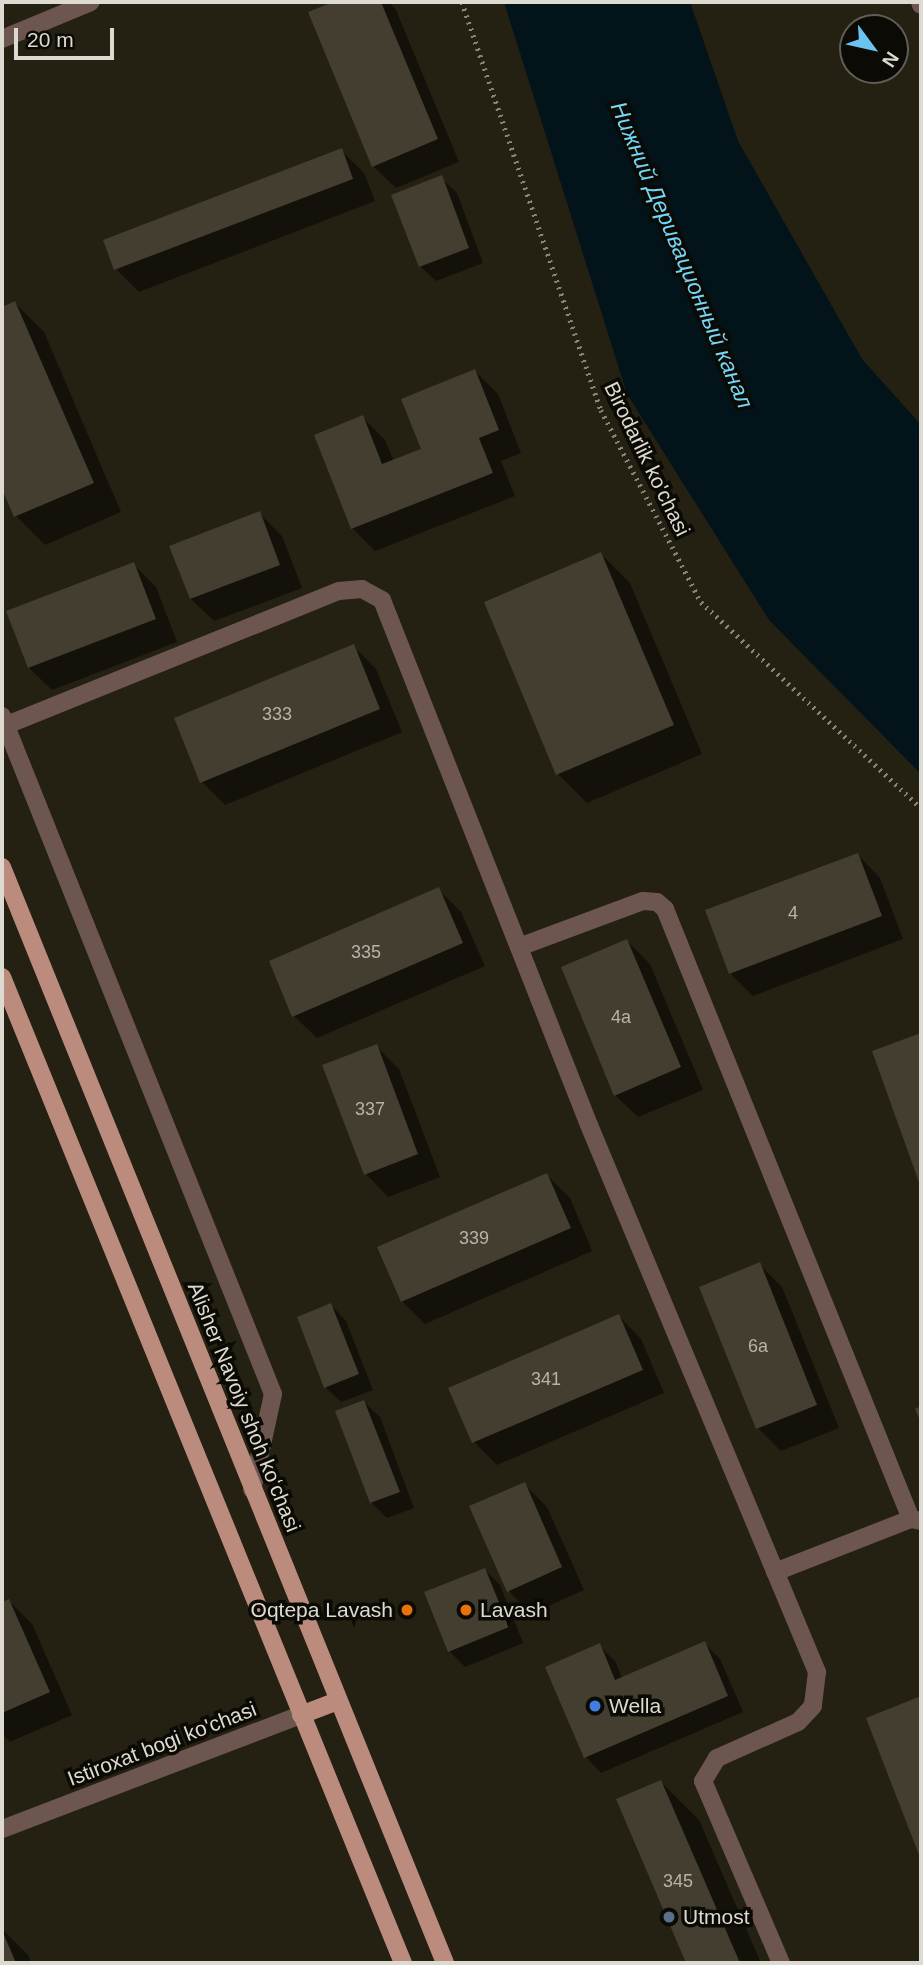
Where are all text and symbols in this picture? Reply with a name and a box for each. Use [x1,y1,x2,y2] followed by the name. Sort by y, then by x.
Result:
[18,14,117,58] scale bar
[839,14,909,84] north arrow
[27,28,74,51] text: 20 m
[878,48,903,71] text: N
[605,97,759,413] water label: Нижний Деривационный канал
[599,378,695,540] street label: Birodarlik ko'chasi
[262,703,292,725] house number: 333
[788,902,798,924] house number: 4
[351,941,381,963] house number: 335
[611,1006,631,1028] house number: 4a
[355,1098,385,1120] house number: 337
[459,1227,489,1249] house number: 339
[182,1278,306,1536] street label: Alisher Navoiy shoh koʻchasi
[748,1335,768,1357] house number: 6a
[531,1368,561,1390] house number: 341
[251,1597,393,1623] place label: Oqtepa Lavash
[480,1597,548,1623] place label: Lavash
[399,1602,415,1618] marker: Oqtepa Lavash
[458,1602,474,1618] marker: Lavash
[609,1693,661,1719] place label: Wella
[64,1696,260,1792] street label: Istiroxat bogi ko'chasi
[587,1698,603,1714] marker: Wella
[663,1870,693,1892] house number: 345
[683,1904,750,1930] place label: Utmost
[661,1909,677,1925] marker: Utmost

